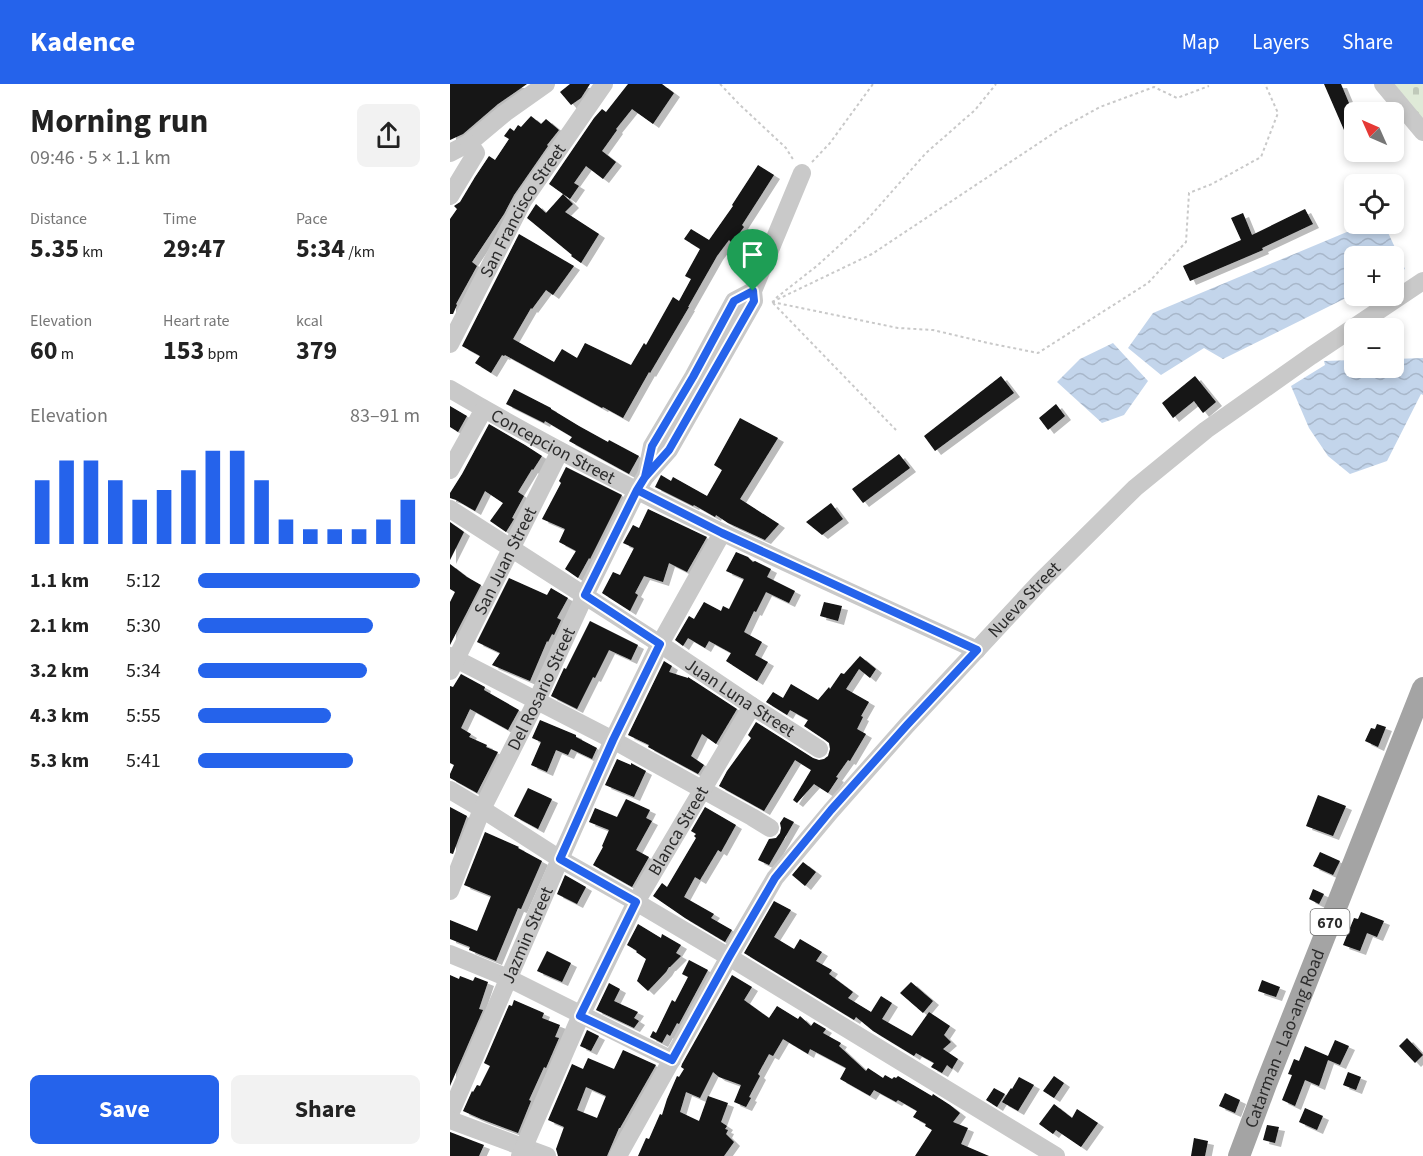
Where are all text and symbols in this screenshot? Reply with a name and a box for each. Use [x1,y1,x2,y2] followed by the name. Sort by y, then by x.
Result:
[30,22,135,62] text: Kadence
[1182,27,1219,57] text: Map
[1252,27,1309,57] text: Layers
[1342,27,1393,57] text: Share
[30,98,208,145] text: Morning run
[1344,102,1404,162] north arrow
[1344,102,1404,378] map controls
[357,104,420,167] button: share
[474,139,572,282] street label: San Francisco Street
[30,144,171,172] text: 09:46 · 5 × 1.1 km
[1344,174,1404,234] button: locate
[30,208,87,230] text: Distance
[163,208,197,230] text: Time
[296,208,327,230] text: Pace
[727,229,778,291] pin
[30,230,79,267] text: 5.35
[163,230,226,267] text: 29:47
[296,230,345,267] text: 5:34
[736,238,769,271] icon: arrive
[79,241,103,263] text: km
[345,241,375,263] text: /km
[1344,246,1404,306] button: +
[30,310,92,332] text: Elevation
[163,310,230,332] text: Heart rate
[296,310,323,332] text: kcal
[1344,318,1404,378] button: −
[30,332,57,369] text: 60
[163,332,204,369] text: 153
[296,332,337,369] text: 379
[57,343,74,365] text: m
[204,343,238,365] text: bpm
[30,402,108,430] text: Elevation
[350,402,420,430] text: 83–91 m
[486,403,619,490] street label: Concepcion Street
[468,503,543,620] street label: San Juan Street
[982,556,1067,643] street label: Nueva Street
[30,567,89,595] text: 1.1 km
[126,567,161,595] text: 5:12
[30,612,89,640] text: 2.1 km
[126,612,161,640] text: 5:30
[501,623,582,755] street label: Del Rosario Street
[680,652,800,743] street label: Juan Luna Street
[30,657,89,685] text: 3.2 km
[126,657,161,685] text: 5:34
[30,702,89,730] text: 4.3 km
[126,702,161,730] text: 5:55
[30,747,89,775] text: 5.3 km
[126,747,161,775] text: 5:41
[642,782,715,880] street label: Blanca Street
[496,883,560,988] street label: Jazmin Street
[1310,909,1350,935] road number: 670
[1239,945,1331,1132] street label: Catarman - Lao-ang Road
[30,1075,219,1144] button: Save
[231,1075,420,1144] button: Share

